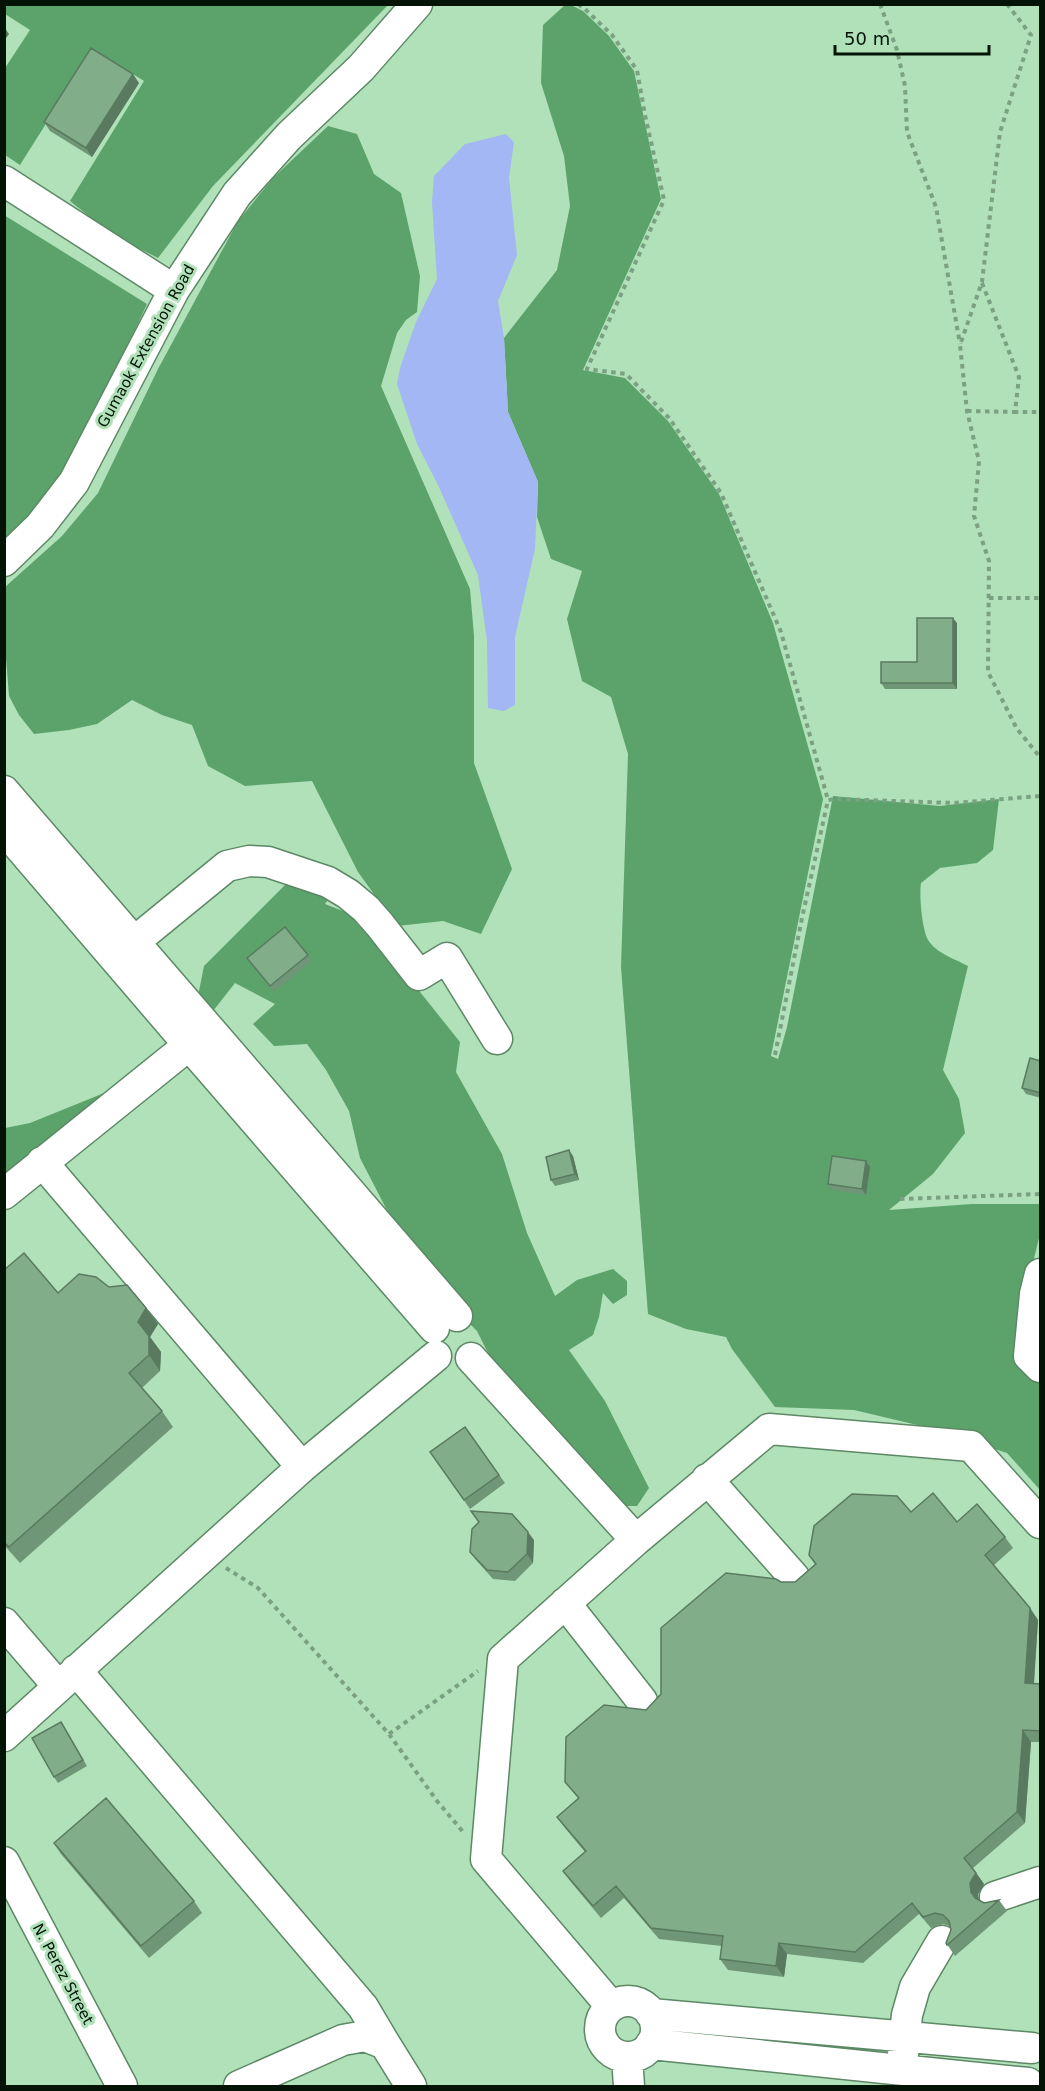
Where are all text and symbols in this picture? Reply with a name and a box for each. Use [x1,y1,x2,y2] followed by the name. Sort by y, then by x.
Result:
[835,18,990,56] scale bar
[844,28,890,49] text: 50 m
[94,261,198,431] street label: Gumaok Extension Road
[29,1920,97,2028] street label: N. Perez Street

